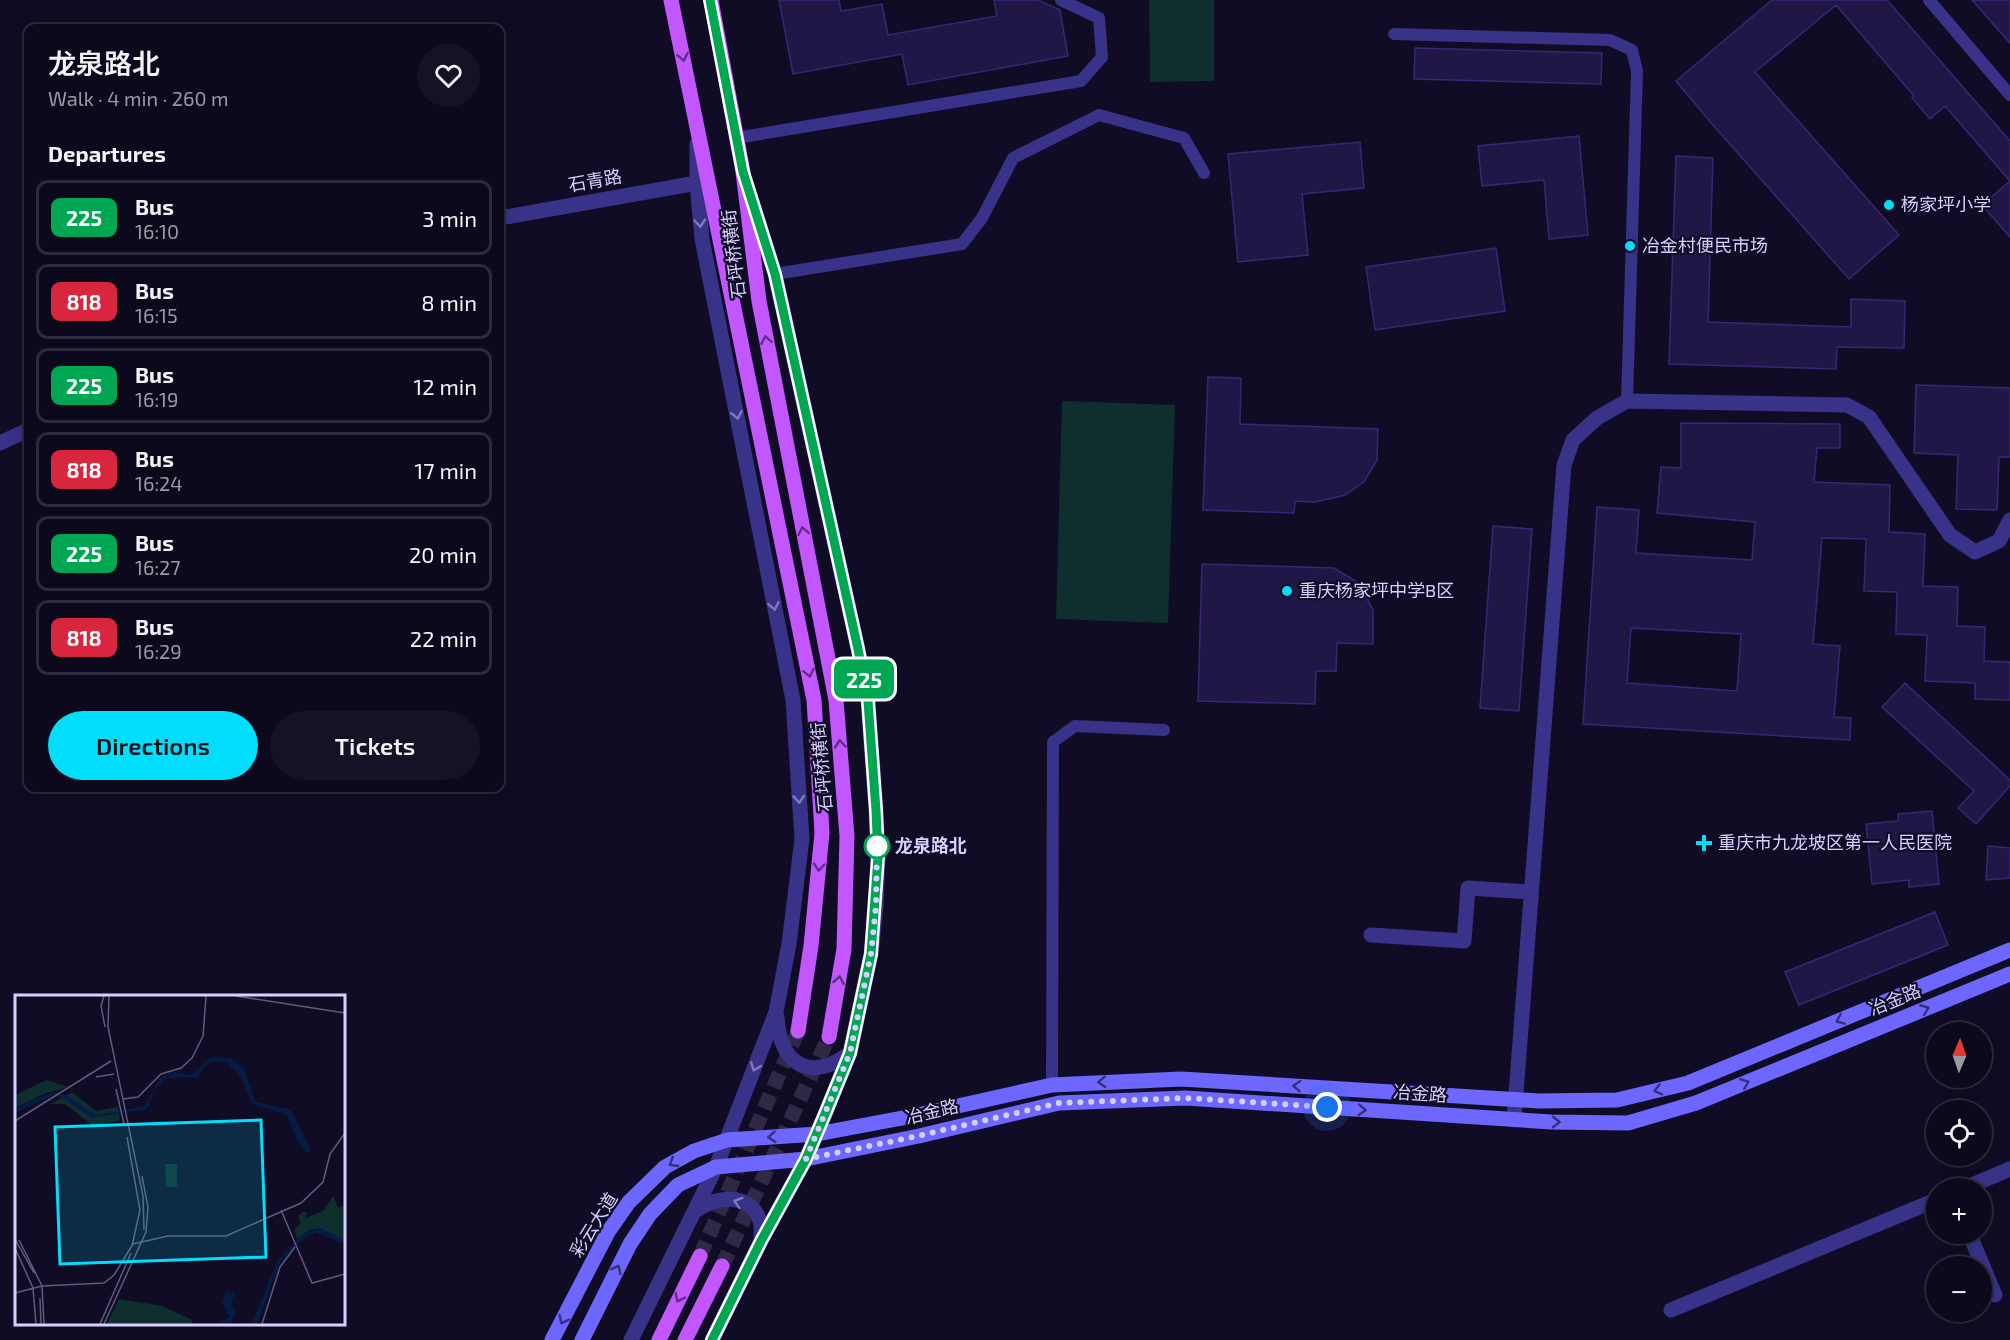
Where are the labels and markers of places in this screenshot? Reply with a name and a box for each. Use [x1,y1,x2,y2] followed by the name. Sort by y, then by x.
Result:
[1901,193,1991,215] place label: 杨家坪小学
[1882,198,1896,212] marker: 杨家坪小学
[1642,234,1768,256] place label: 冶金村便民市场
[1623,239,1637,253] marker: 冶金村便民市场
[1299,579,1454,601] place label: 重庆杨家坪中学B区
[1280,584,1294,598] marker: 重庆杨家坪中学B区
[1718,831,1952,853] place label: 重庆市九龙坡区第一人民医院
[864,833,890,859] marker: 龙泉路北
[895,834,967,856] place label: 龙泉路北
[1695,834,1713,852] marker: 重庆市九龙坡区第一人民医院

